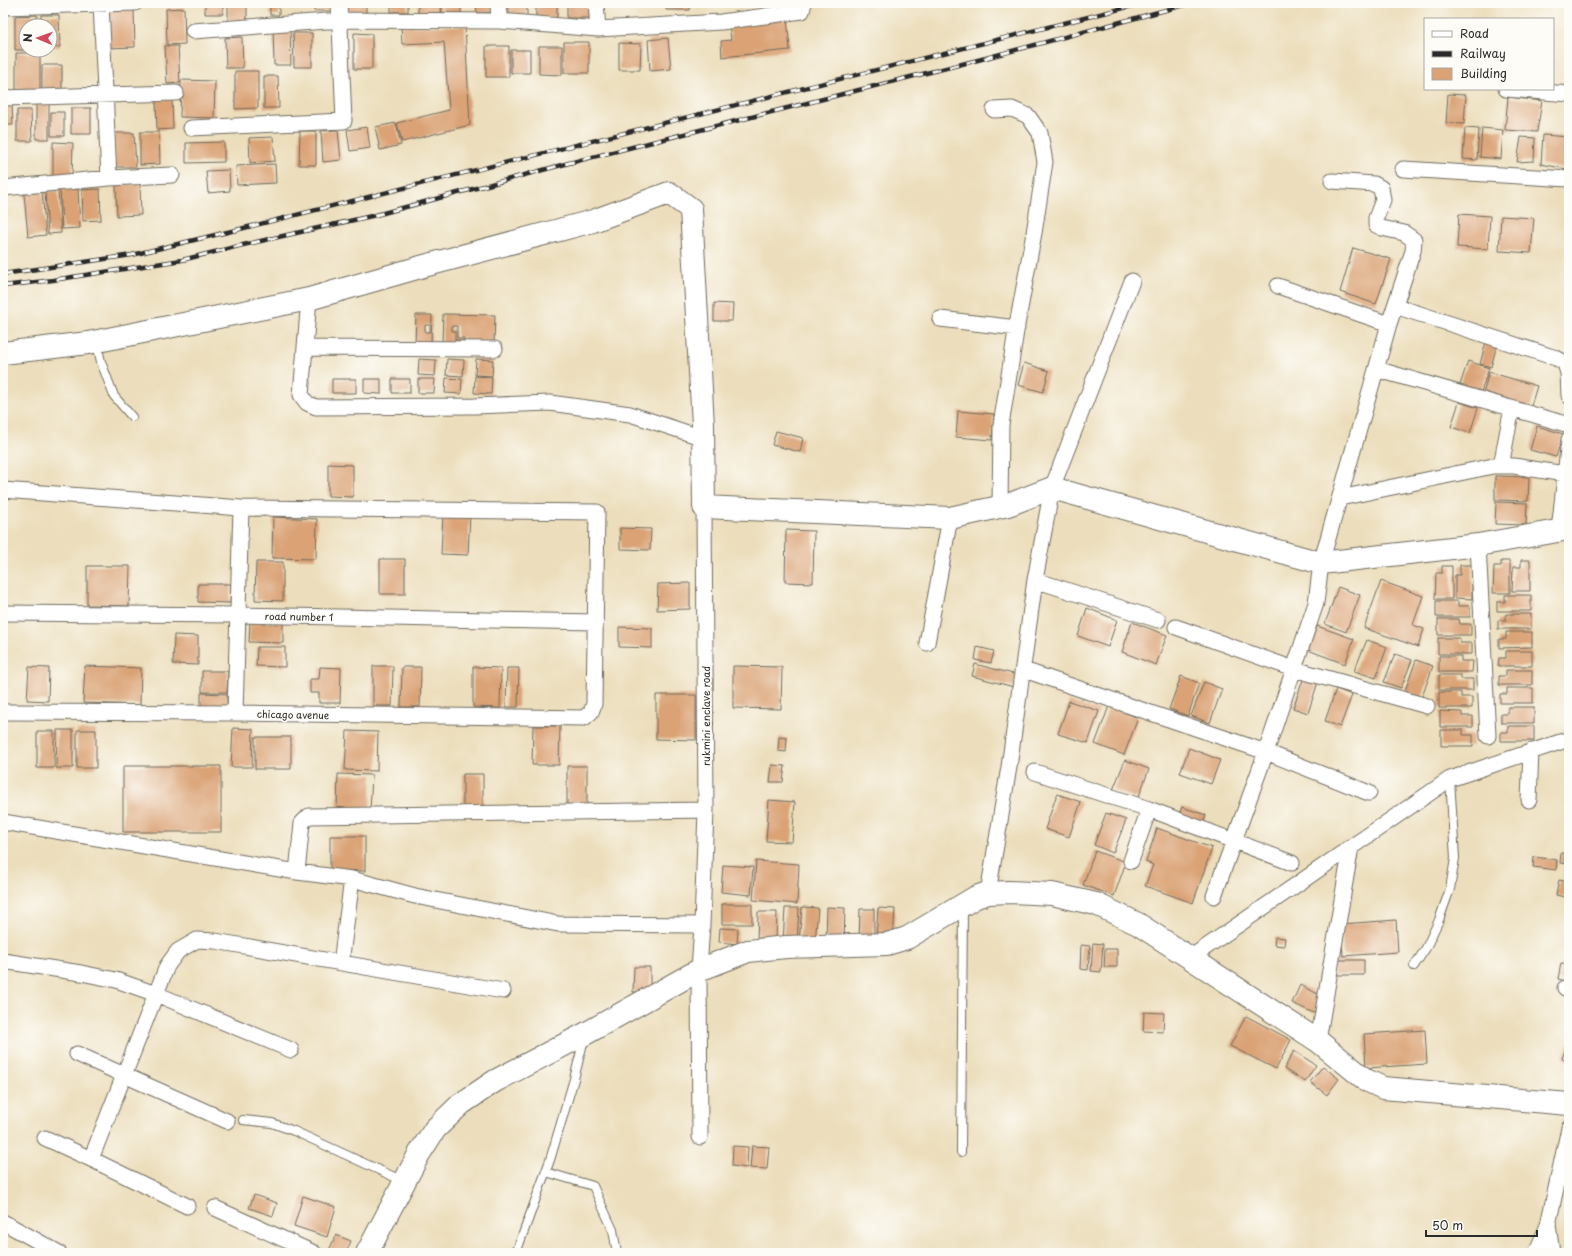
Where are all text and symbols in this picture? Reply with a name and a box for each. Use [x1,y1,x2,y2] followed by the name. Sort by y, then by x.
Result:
[18,18,58,58] north arrow
[1424,18,1554,90] legend
[1460,24,1489,42] text: Road
[19,33,36,42] text: N
[1460,44,1506,62] text: Railway
[1460,64,1507,82] text: Building
[265,608,333,624] street label: road number 1
[698,665,713,766] street label: rukmini enclave road
[257,706,330,722] street label: chicago avenue
[1426,1212,1537,1238] scale bar
[1432,1216,1463,1234] text: 50 m

